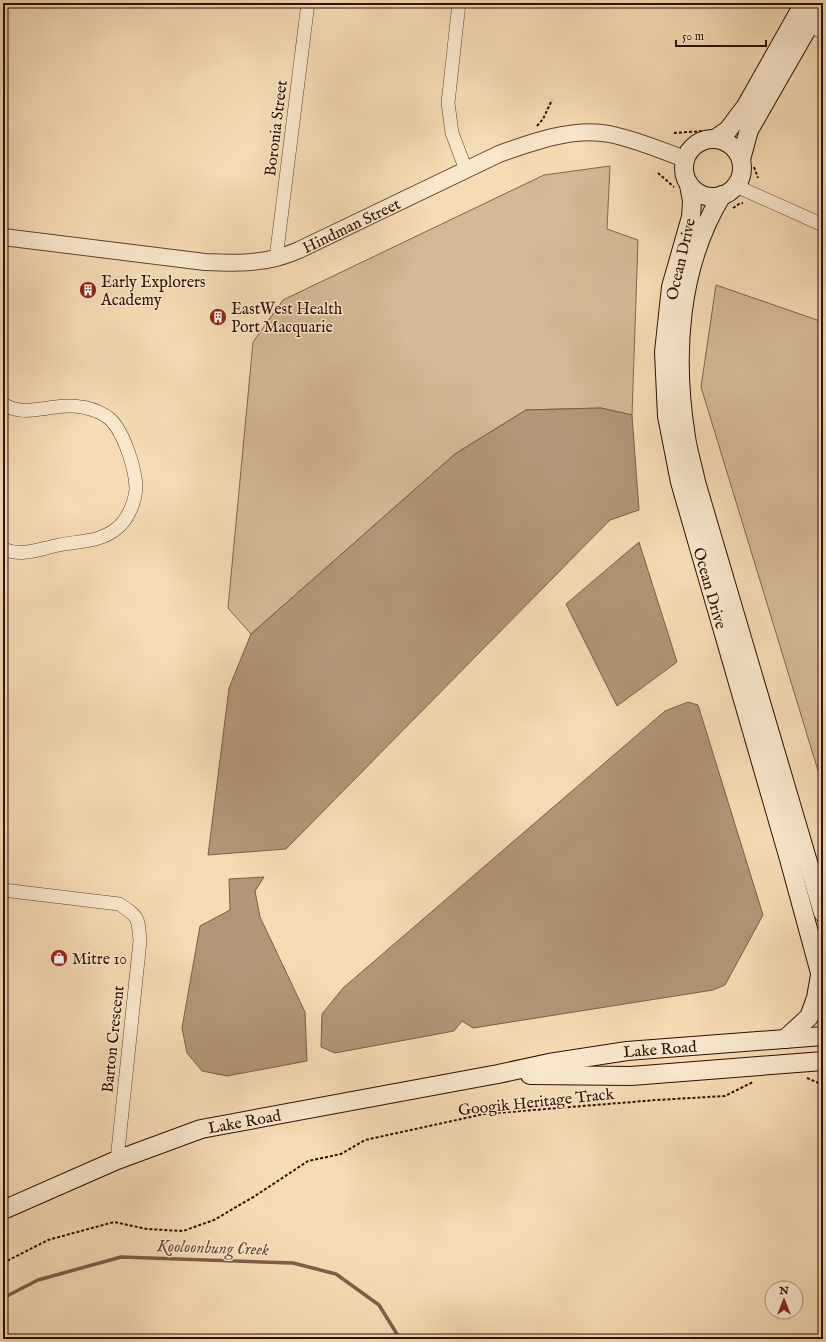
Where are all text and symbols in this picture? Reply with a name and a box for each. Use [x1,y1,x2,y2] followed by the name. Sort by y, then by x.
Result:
[676,22,766,48] scale bar
[682,29,704,44] text: 50 m
[261,79,293,177] street label: Boronia Street
[300,195,405,259] street label: Hindman Street
[663,216,701,302] street label: Ocean Drive
[100,273,206,311] place label: Early Explorers Academy
[78,280,98,300] building icon: Early Explorers Academy
[231,300,343,338] place label: EastWest Health Port Macquarie
[208,307,228,327] building icon: EastWest Health Port Macquarie
[687,545,730,631] street label: Ocean Drive
[49,948,69,968] shop icon: Mitre 10
[72,950,127,970] place label: Mitre 10
[98,984,130,1094] street label: Barton Crescent
[622,1038,698,1063] street label: Lake Road
[457,1085,616,1121] street label: Googik Heritage Track
[207,1106,283,1140] street label: Lake Road
[156,1236,269,1261] water label: Kooloonbung Creek
[764,1280,804,1320] north arrow
[778,1284,789,1298] text: N

